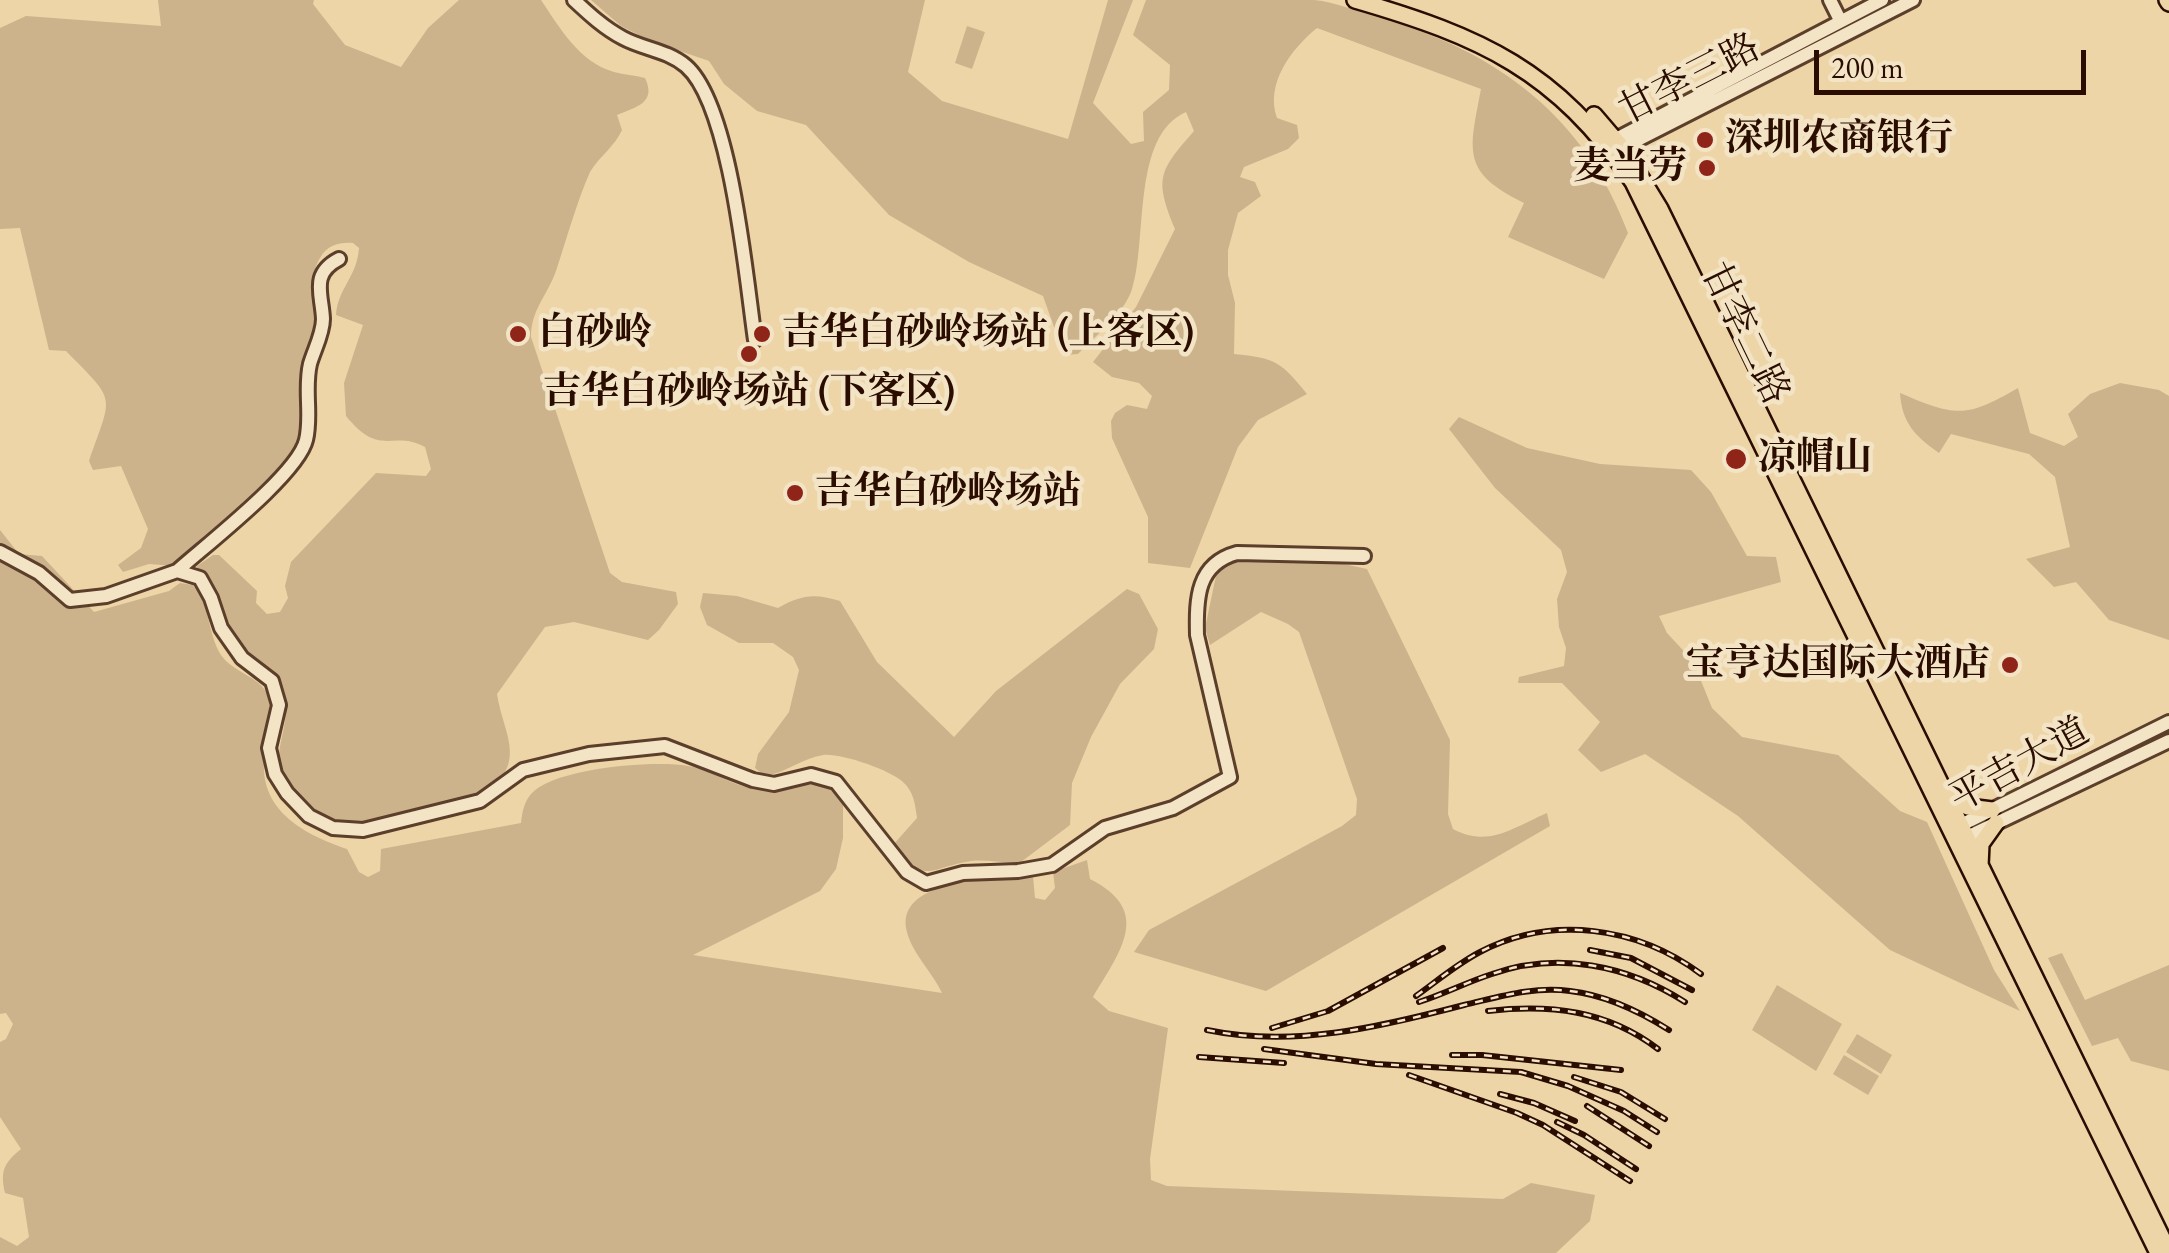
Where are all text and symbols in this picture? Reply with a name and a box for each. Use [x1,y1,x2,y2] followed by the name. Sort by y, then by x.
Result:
[1612,25,1768,135] street label: 甘李三路
[1819,30,2092,92] scale bar
[1831,48,1904,87] text: 200 m
[1725,117,1953,163] place label: 深圳农商银行
[1694,129,1716,151] marker: 深圳农商银行
[1573,145,1687,191] place label: 麦当劳
[1696,157,1718,179] marker: 麦当劳
[1690,256,1798,412] street label: 甘李二路
[538,311,652,357] place label: 白砂岭
[782,311,1194,357] place label: 吉华白砂岭场站 (上客区)
[507,323,529,345] marker: 白砂岭
[751,323,773,345] marker: 吉华白砂岭场站 (上客区)
[738,343,760,365] marker: 吉华白砂岭场站 (下客区)
[543,370,955,416] place label: 吉华白砂岭场站 (下客区)
[1758,436,1872,482] place label: 凉帽山
[1723,446,1749,472] marker: 凉帽山
[815,470,1081,516] place label: 吉华白砂岭场站
[784,482,806,504] marker: 吉华白砂岭场站
[1686,642,1990,688] place label: 宝亨达国际大酒店
[1999,654,2021,676] marker: 宝亨达国际大酒店
[1942,709,2098,823] street label: 平吉大道

